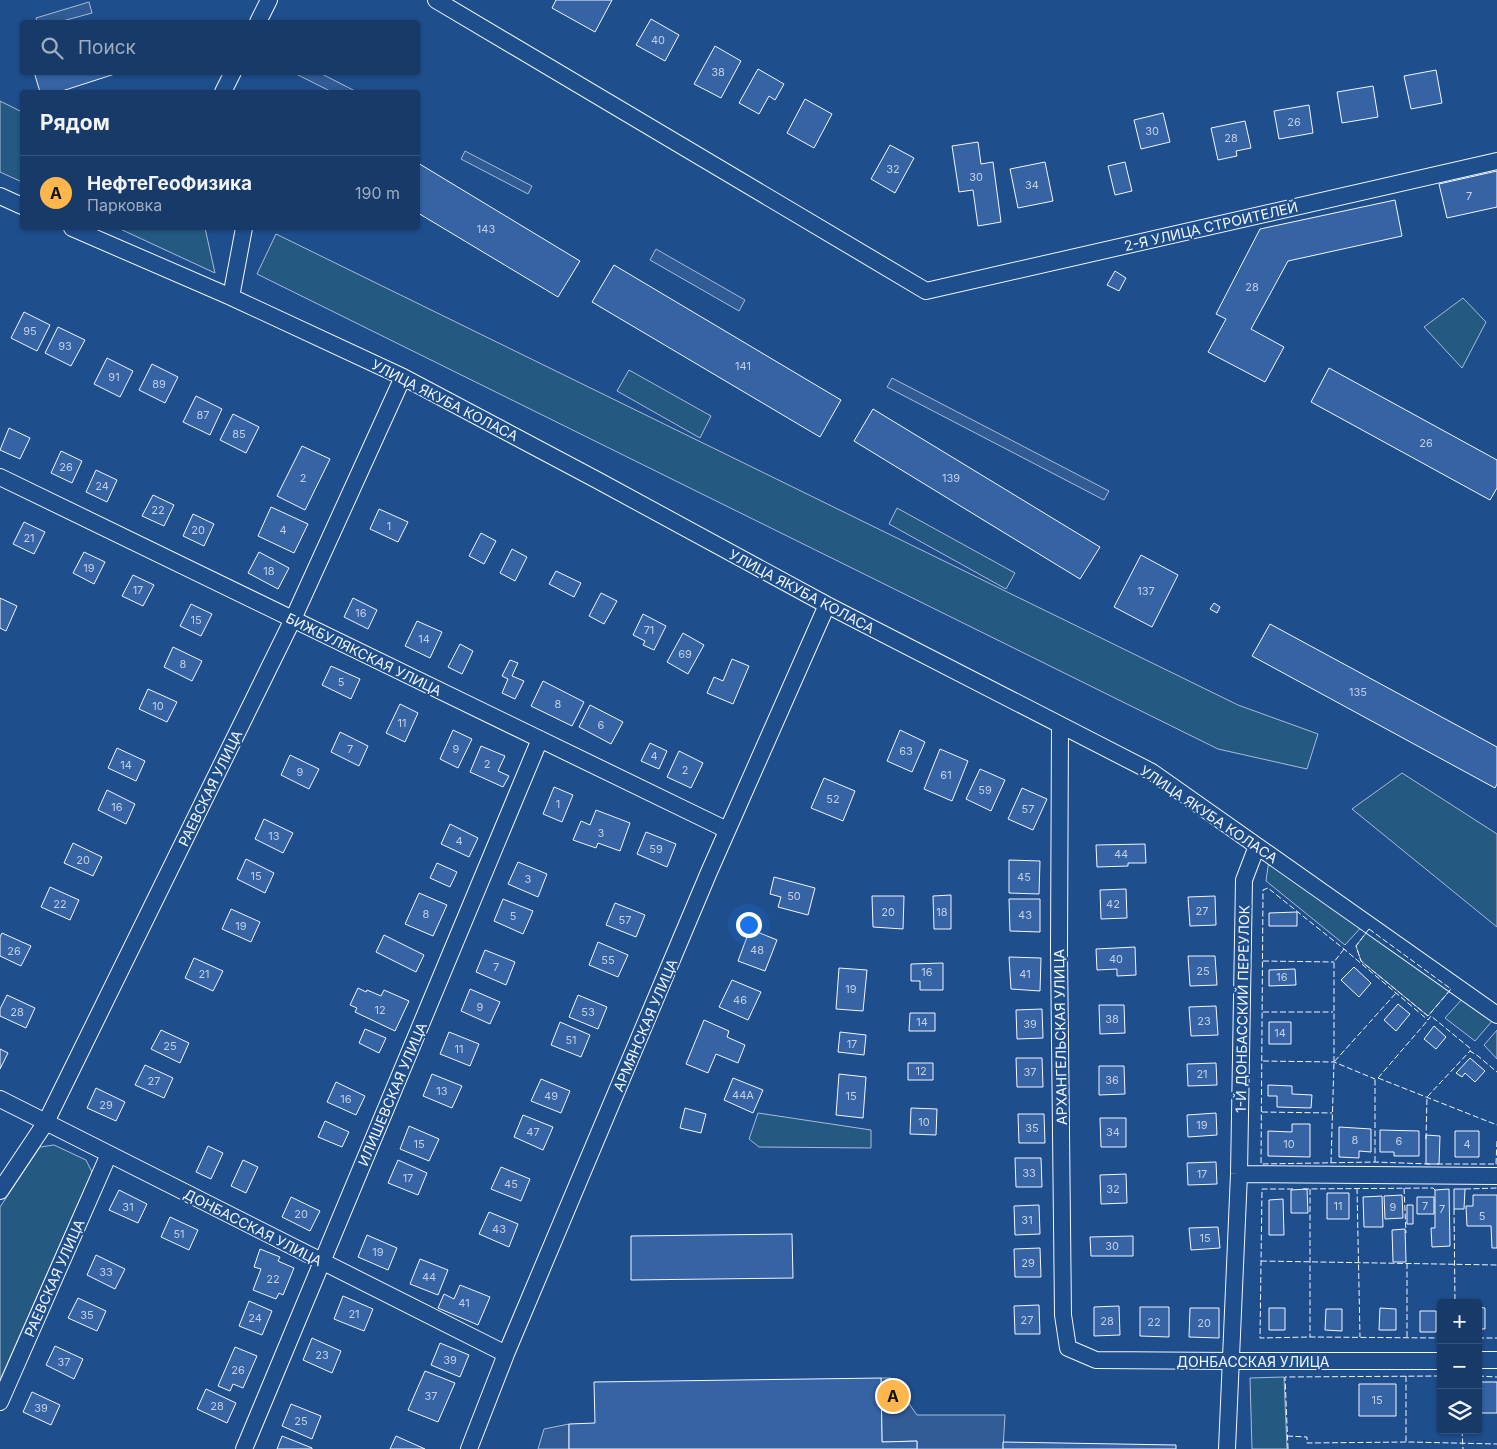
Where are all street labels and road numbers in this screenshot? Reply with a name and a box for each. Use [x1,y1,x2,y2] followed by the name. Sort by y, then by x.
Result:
[1122,197,1300,254] street label: 2-Я УЛИЦА СТРОИТЕЛЕЙ
[369,356,521,445] street label: УЛИЦА ЯКУБА КОЛАСА
[726,545,878,637] street label: УЛИЦА ЯКУБА КОЛАСА
[283,609,445,699] street label: БИЖБУЛЯКСКАЯ УЛИЦА
[175,727,246,849] street label: РАЕВСКАЯ УЛИЦА
[1137,762,1281,867] street label: УЛИЦА ЯКУБА КОЛАСА
[1231,904,1252,1113] street label: 1-Й ДОНБАССКИЙ ПЕРЕУЛОК
[1050,948,1070,1125] street label: АРХАНГЕЛЬСКАЯ УЛИЦА
[609,956,681,1094] street label: АРМЯНСКАЯ УЛИЦА
[354,1019,430,1168] street label: ИЛИШЕВСКАЯ УЛИЦА
[181,1185,325,1269] street label: ДОНБАССКАЯ УЛИЦА
[20,1216,88,1339] street label: РАЕВСКАЯ УЛИЦА
[1177,1353,1330,1370] street label: ДОНБАССКАЯ УЛИЦА

